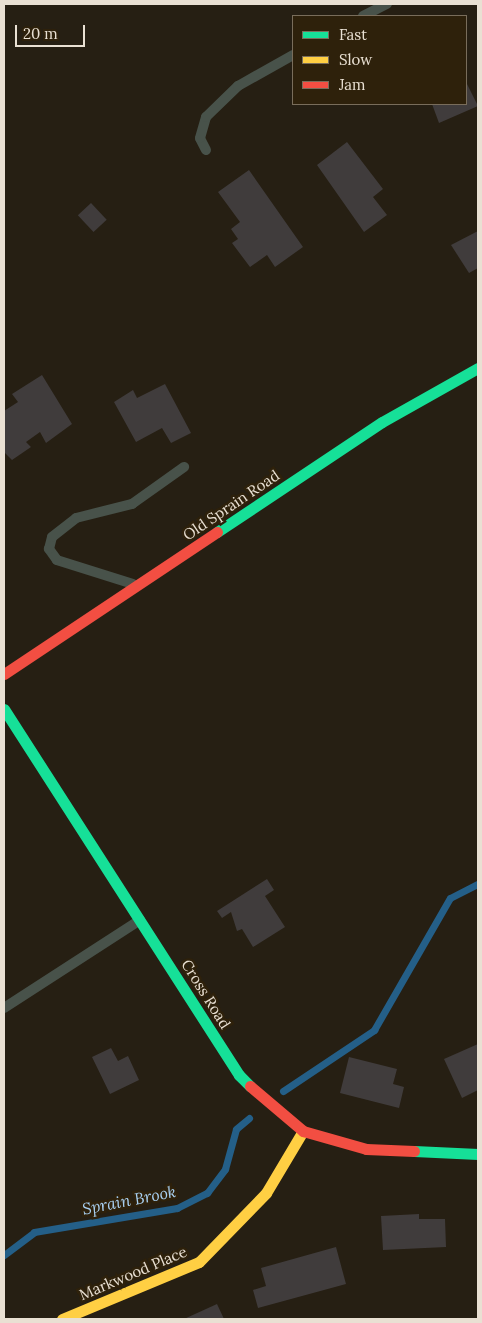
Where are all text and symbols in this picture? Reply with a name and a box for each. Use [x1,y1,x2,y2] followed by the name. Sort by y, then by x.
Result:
[18,15,88,47] scale bar
[292,15,467,105] legend
[23,24,58,43] text: 20 m
[339,25,367,44] text: Fast
[339,50,372,69] text: Slow
[339,75,366,94] text: Jam
[179,466,283,544] street label: Old Sprain Road
[178,956,234,1032] street label: Cross Road
[81,1182,177,1218] water label: Sprain Brook
[76,1242,190,1304] street label: Markwood Place

